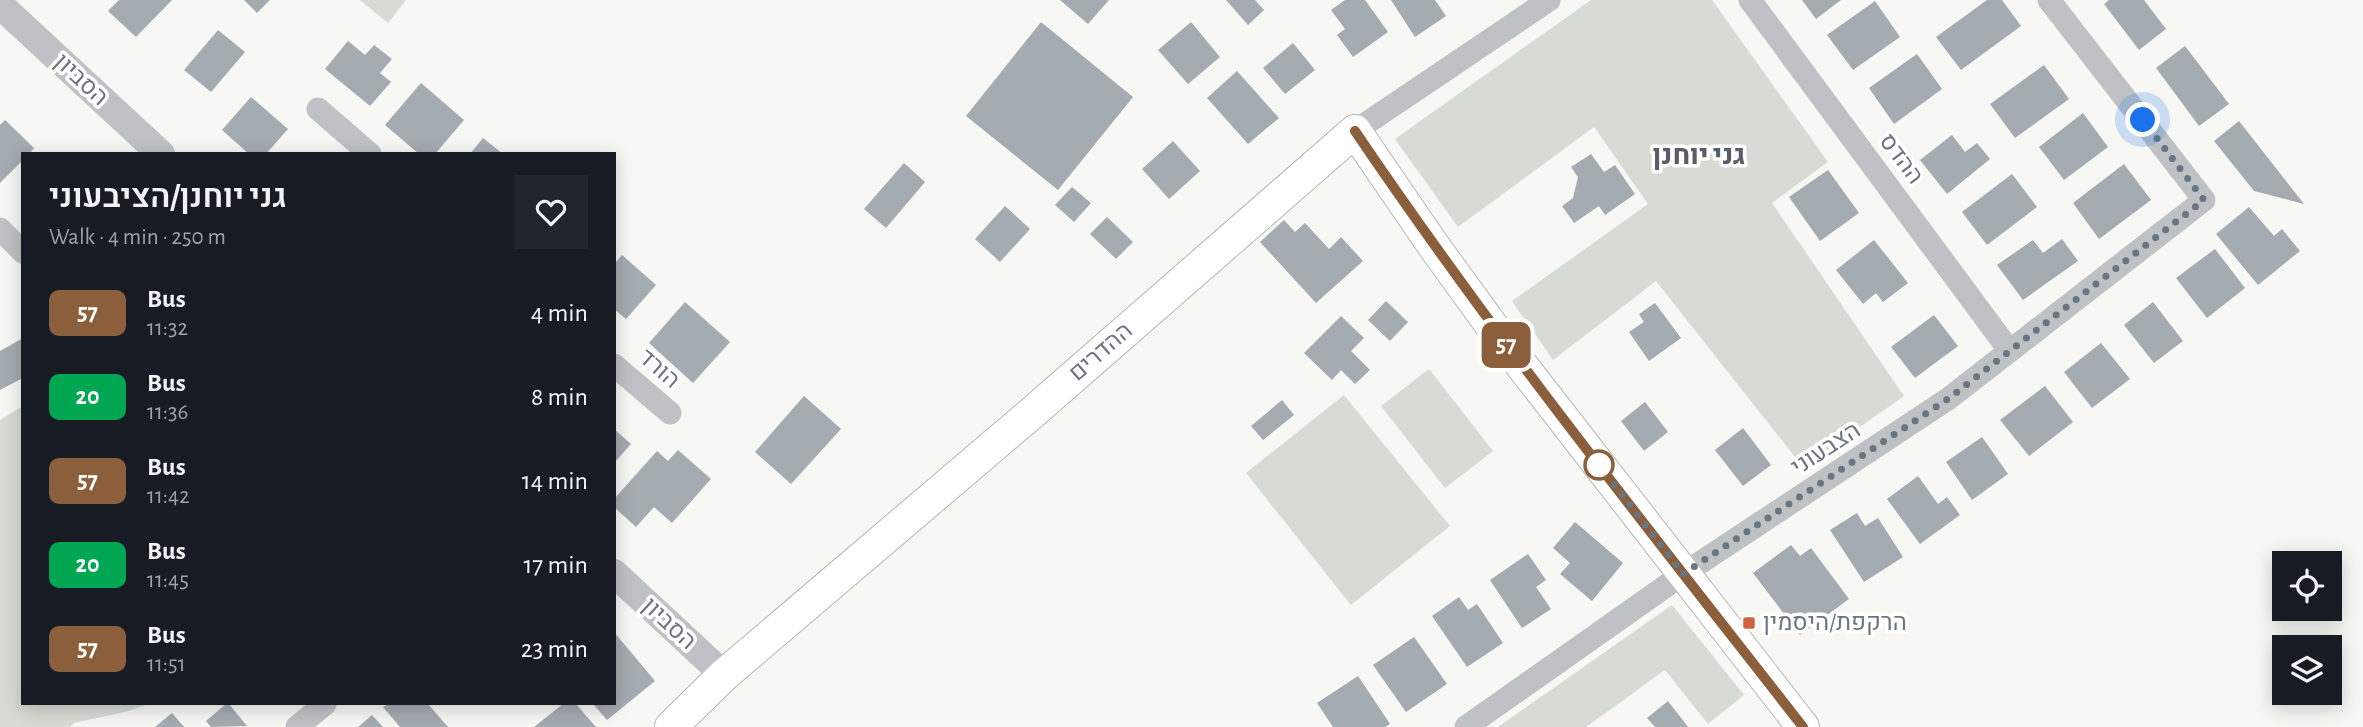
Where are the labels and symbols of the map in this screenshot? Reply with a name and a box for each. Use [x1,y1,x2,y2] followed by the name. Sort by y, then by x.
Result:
[50,50,112,110] street label: הסביון
[2125,102,2160,137] your location
[1875,129,1927,189] street label: ההדס
[1652,142,1746,170] district label: גני יוחנן
[1065,318,1137,386] street label: ההדרים
[1474,322,1538,368] line badge: 57
[634,345,684,393] street label: הורד
[1787,418,1865,480] street label: הצבעוני
[1584,450,1614,480] unlabelled marker
[638,594,700,654] street label: הסביון
[1763,611,1907,635] place label: הרקפת/היסמין
[1741,615,1757,631] marker: הרקפת/היסמין

